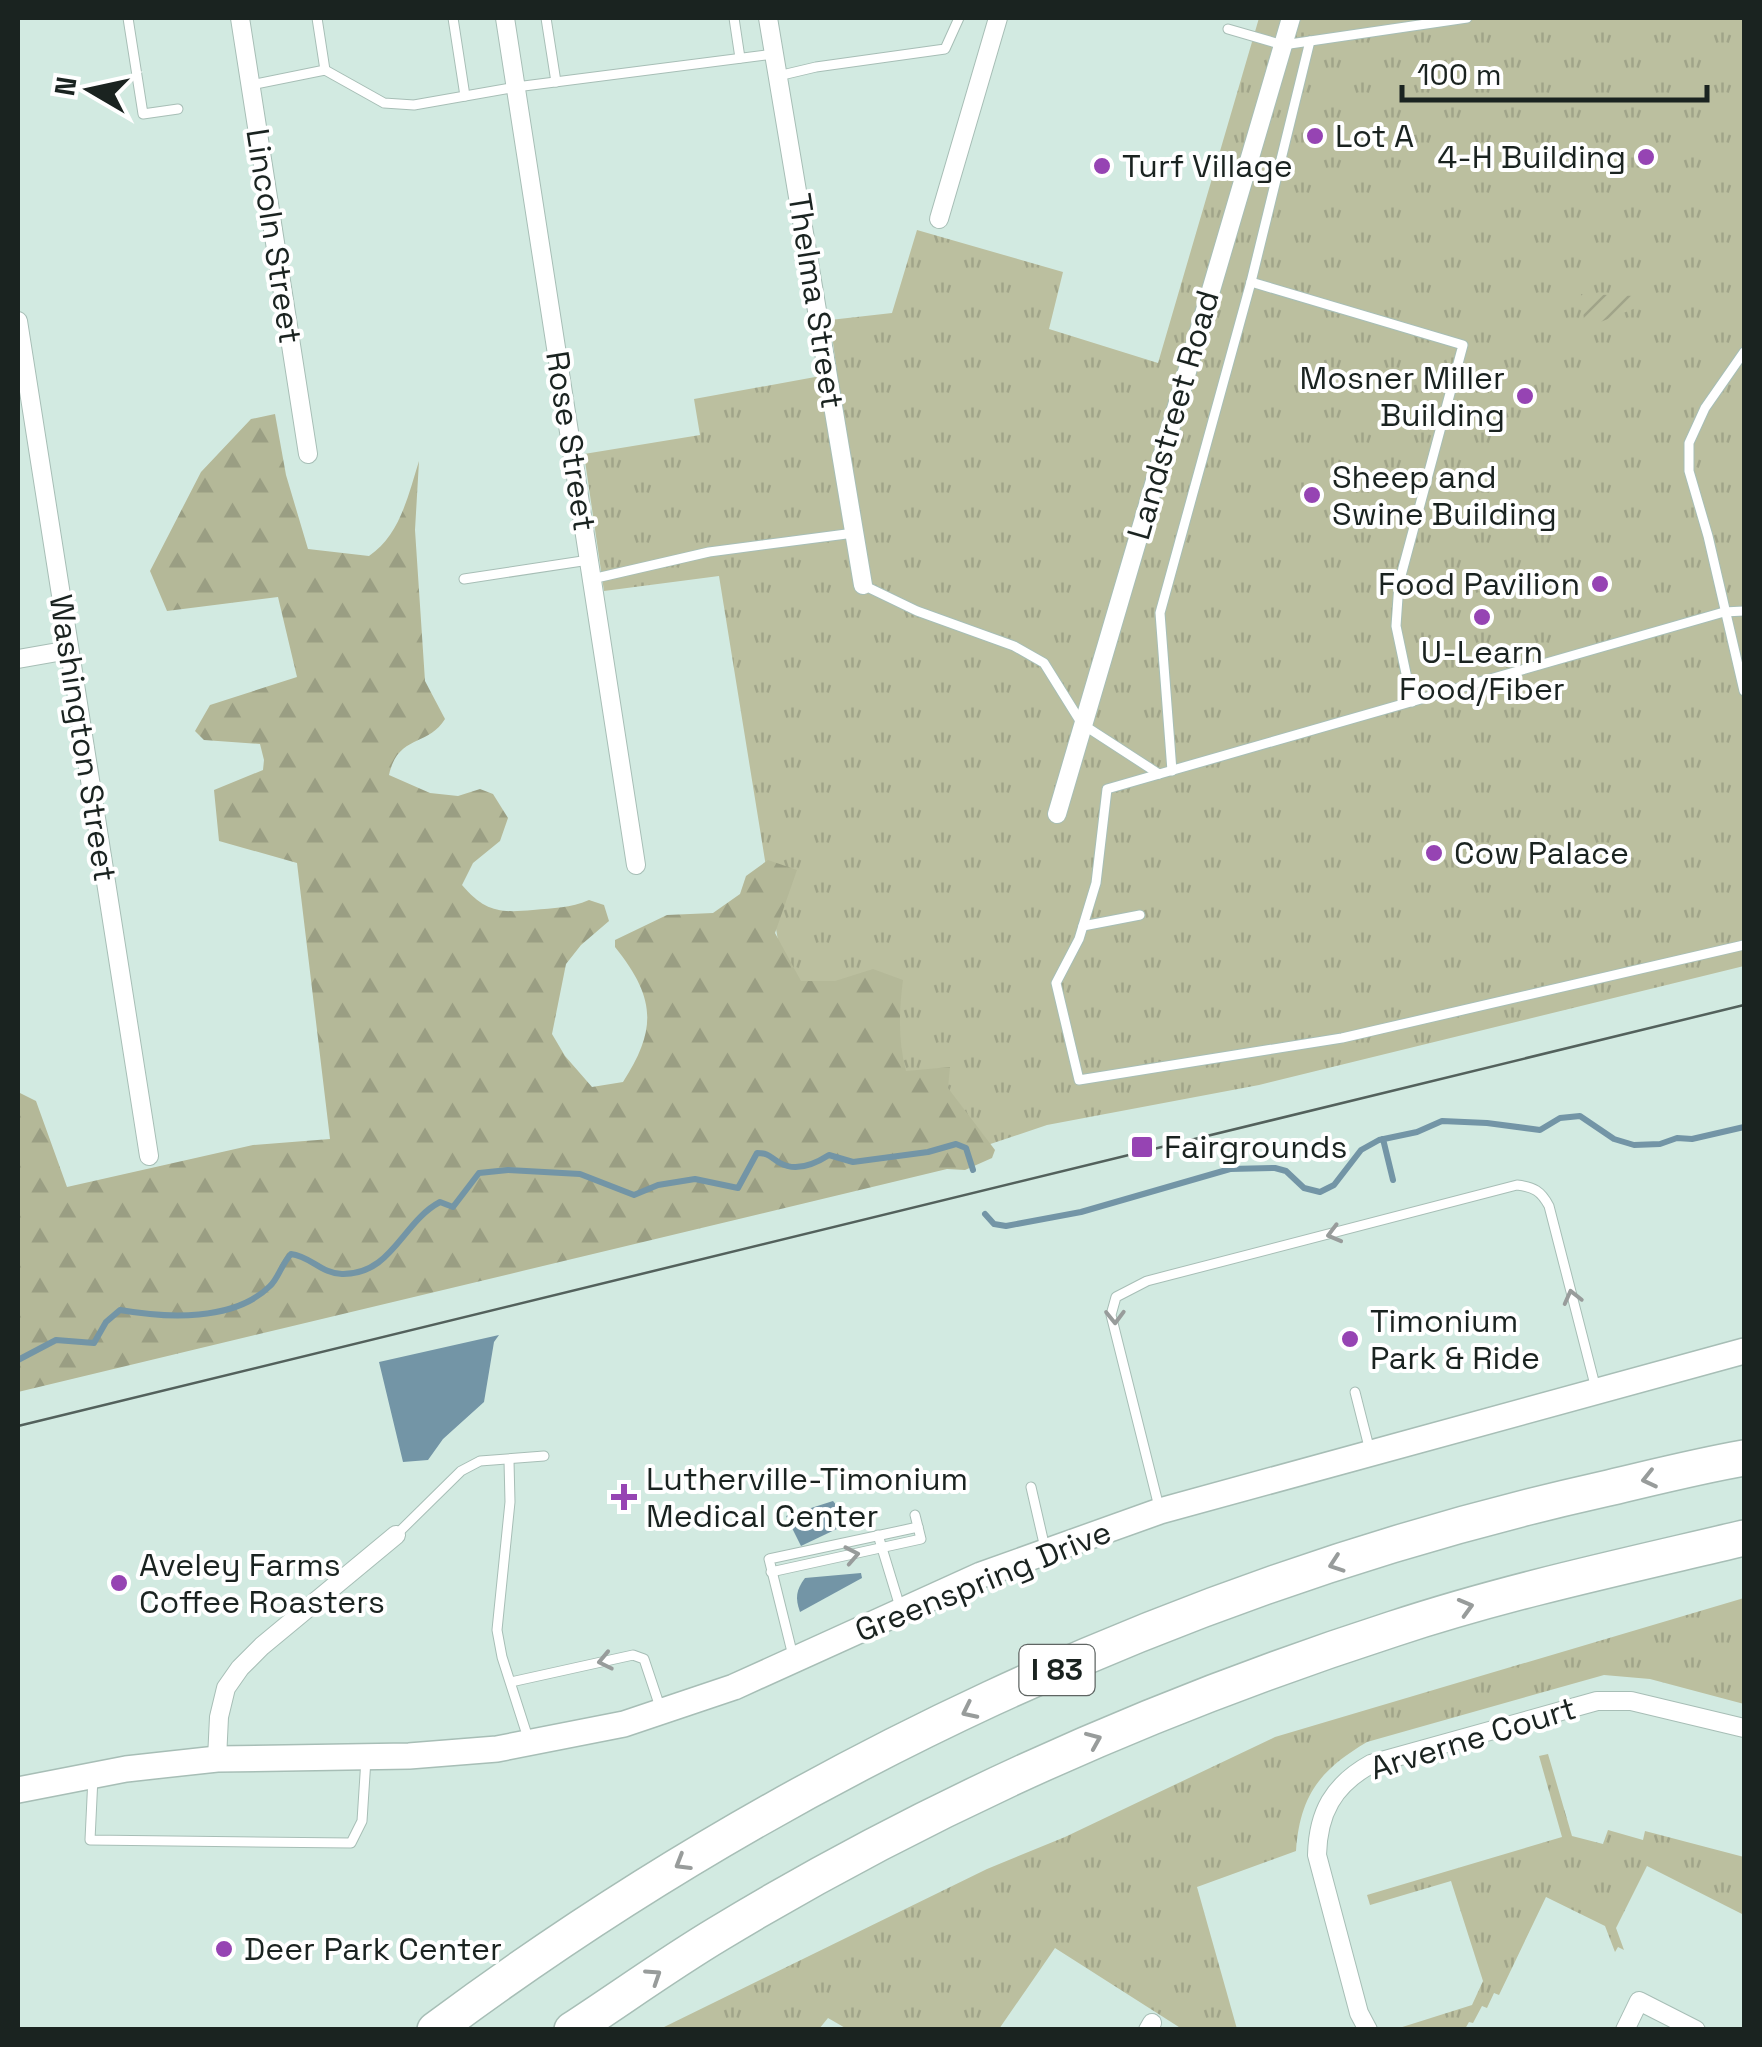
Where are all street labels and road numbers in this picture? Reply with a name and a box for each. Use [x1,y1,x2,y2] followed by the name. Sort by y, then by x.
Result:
[237,126,311,346] street label: Lincoln Street
[779,191,853,411] street label: Thelma Street
[1118,286,1228,544] street label: Landstreet Road
[537,348,605,534] street label: Rose Street
[41,592,125,884] street label: Washington Street
[849,1511,1117,1651] street label: Greenspring Drive
[1020,1645,1094,1695] road number: I 83
[1365,1688,1581,1788] street label: Arverne Court

